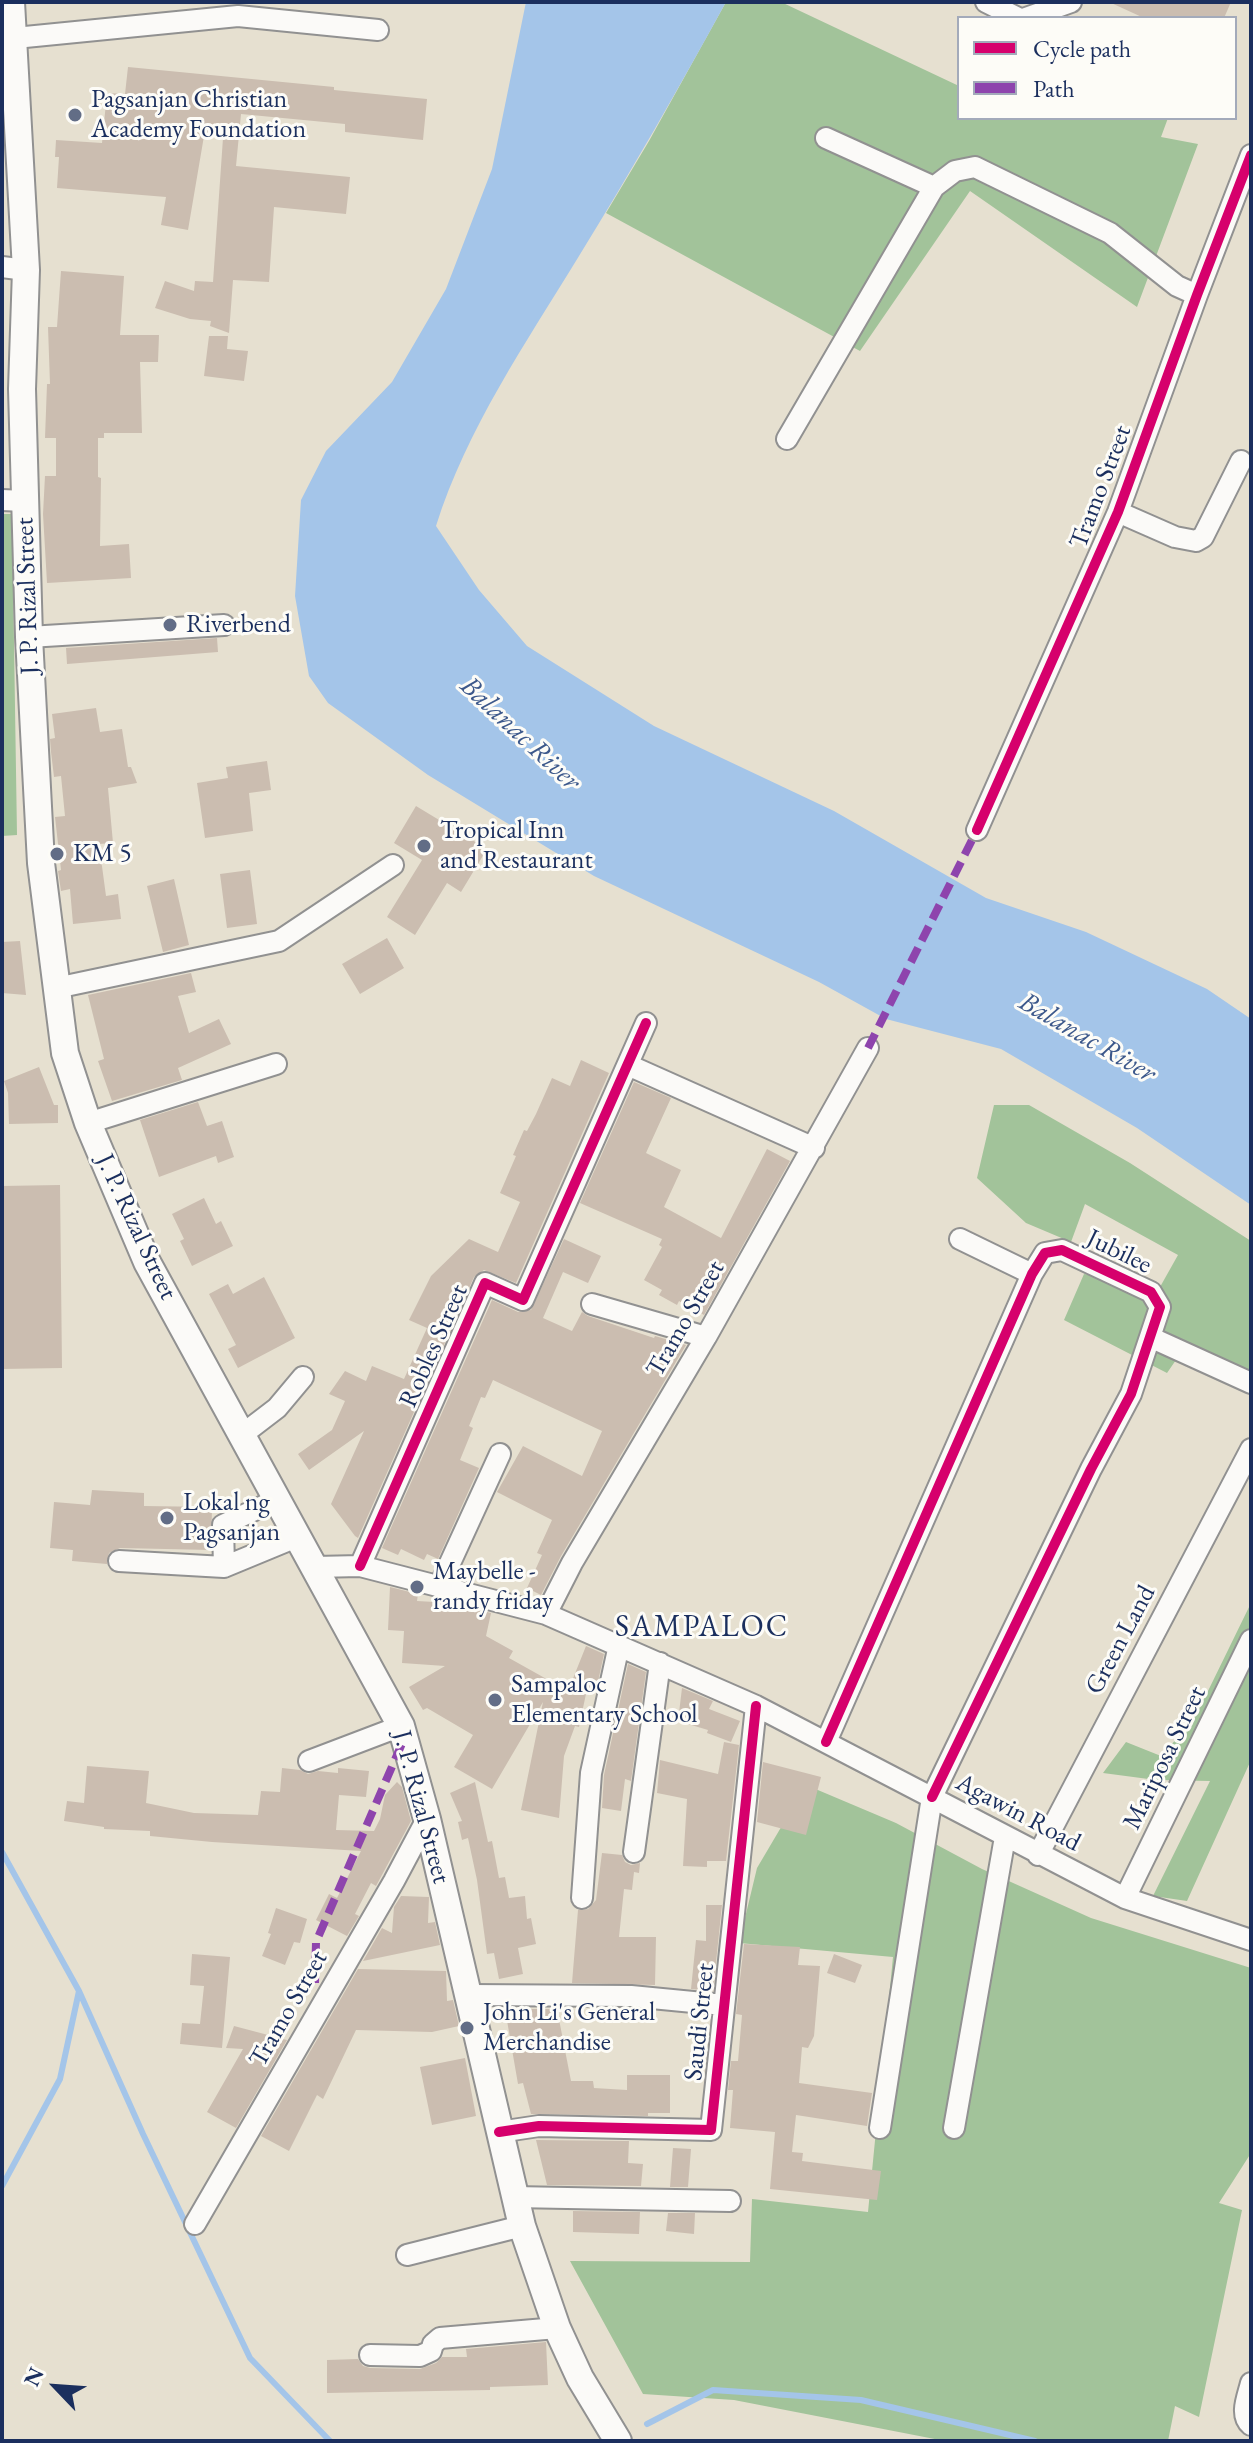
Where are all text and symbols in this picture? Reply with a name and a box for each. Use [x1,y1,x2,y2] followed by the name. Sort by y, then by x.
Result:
[957,16,1237,120] legend
[1033,33,1131,64] text: Cycle path
[1033,73,1075,104] text: Path
[91,84,306,146] place label: Pagsanjan Christian Academy Foundation
[66,106,84,124] marker: Pagsanjan Christian Academy Foundation
[1063,421,1139,553] street label: Tramo Street
[10,517,46,675] street label: J. P. Rizal Street
[186,609,291,641] place label: Riverbend
[161,616,179,634] marker: Riverbend
[453,670,587,798] water label: Balanac River
[440,815,593,876] place label: Tropical Inn and Restaurant
[415,837,433,855] marker: Tropical Inn and Restaurant
[73,838,132,870] place label: KM 5
[48,845,66,863] marker: KM 5
[1013,985,1161,1091] water label: Balanac River
[89,1149,183,1305] street label: J. P. Rizal Street
[1081,1223,1157,1281] street label: Jubilee
[640,1255,732,1383] street label: Tramo Street
[393,1280,475,1412] street label: Robles Street
[183,1487,280,1548] place label: Lokal ng Pagsanjan
[158,1509,176,1527] marker: Lokal ng Pagsanjan
[433,1556,554,1618] place label: Maybelle - randy friday
[408,1578,426,1596] marker: Maybelle - randy friday
[1079,1580,1163,1700] street label: Green Land
[615,1610,789,1646] district label: SAMPALOC
[511,1669,698,1730] place label: Sampaloc Elementary School
[1117,1681,1213,1835] street label: Mariposa Street
[486,1691,504,1709] marker: Sampaloc Elementary School
[386,1727,456,1887] street label: J. P. Rizal Street
[950,1767,1086,1859] street label: Agawin Road
[243,1945,335,2073] street label: Tramo Street
[678,1962,722,2082] street label: Saudi Street
[483,1997,655,2058] place label: John Li's General Merchandise
[458,2019,476,2037] marker: John Li's General Merchandise
[16,2347,96,2427] north arrow
[17,2362,51,2391] text: N

